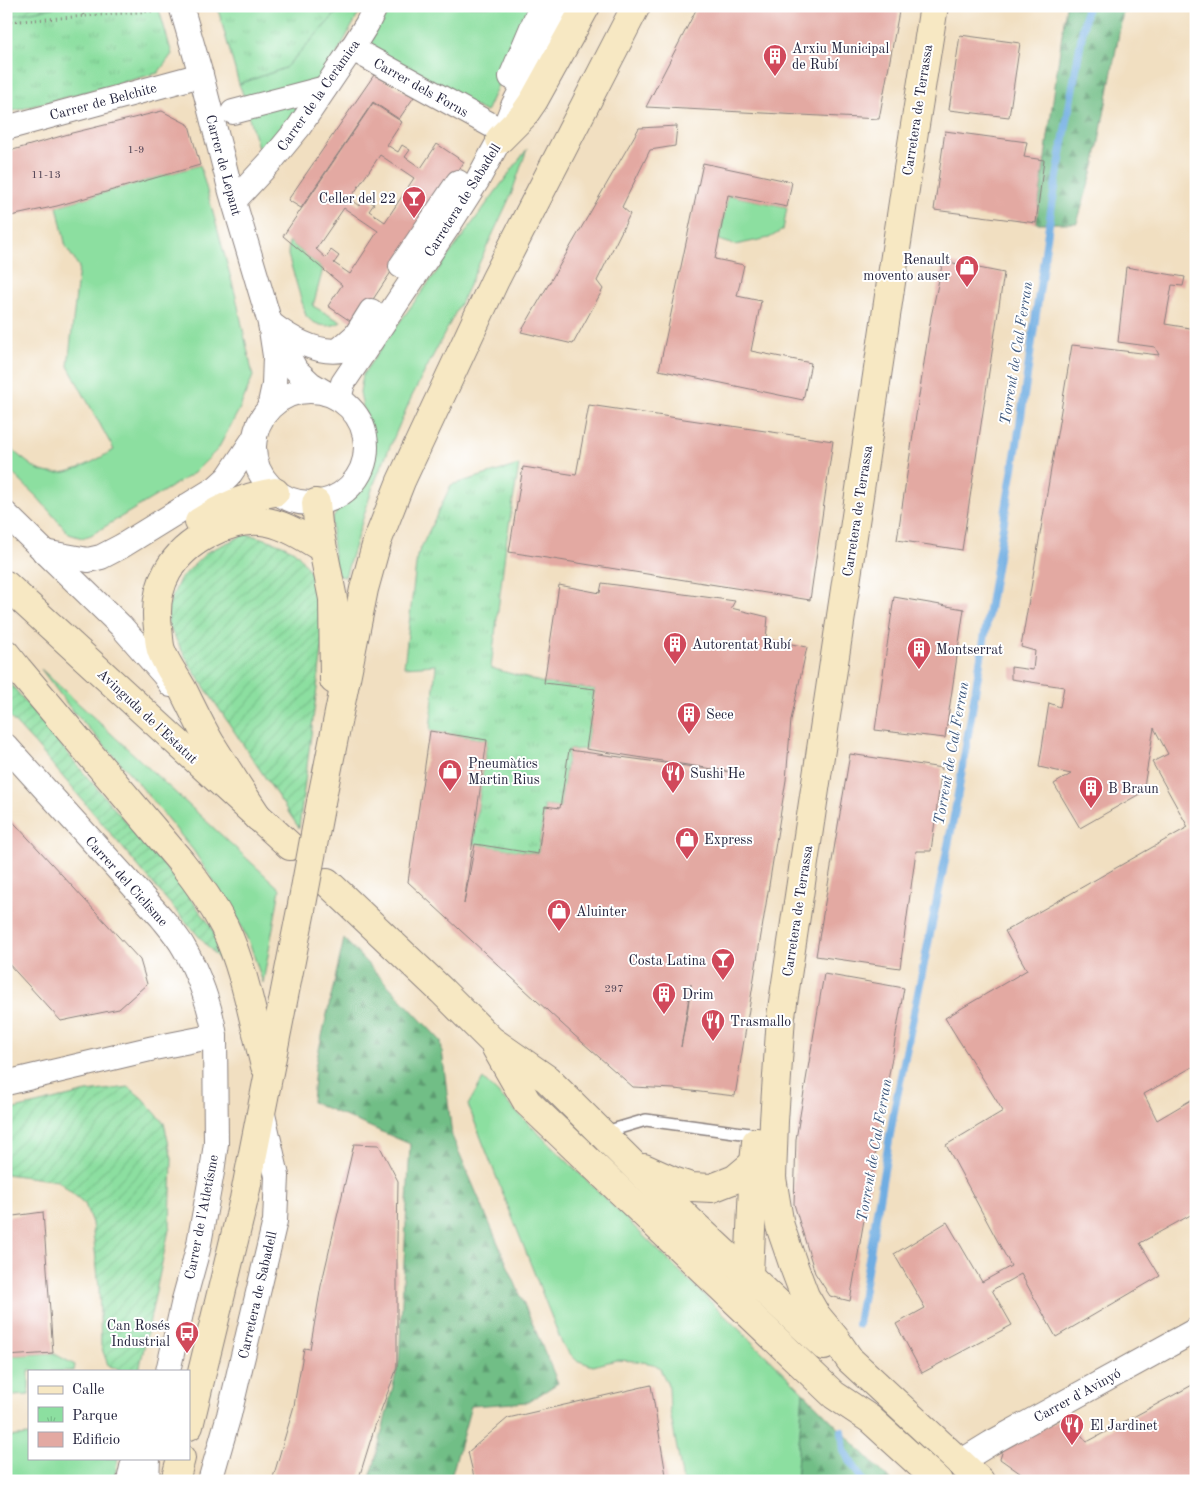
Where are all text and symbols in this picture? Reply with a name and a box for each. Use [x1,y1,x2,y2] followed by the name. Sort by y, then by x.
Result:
[275,37,363,154] street label: Carrer de la Ceràmica
[792,42,889,72] place label: Arxiu Municipal de Rubí
[762,43,788,77] building icon: Arxiu Municipal de Rubí
[901,43,935,177] street label: Carretera de Terrassa
[371,56,470,120] street label: Carrer dels Forns
[48,81,158,123] street label: Carrer de Belchite
[203,113,243,217] street label: Carrer de Lepant
[422,141,504,260] street label: Carretera de Sabadell
[128,145,144,156] house number: 1-9
[31,170,61,181] house number: 11-13
[401,185,427,219] bar icon: Celler del 22
[319,192,396,206] place label: Celler del 22
[863,253,950,283] place label: Renault movento auser
[954,254,980,288] shop icon: Renault movento auser
[999,280,1036,426] water label: Torrent de Cal Ferran
[841,444,875,578] street label: Carretera de Terrassa
[662,631,688,665] building icon: Autorentat Rubí
[906,636,932,670] building icon: Montserrat
[692,638,791,652] place label: Autorentat Rubí
[936,643,1003,657] place label: Montserrat
[94,667,200,767] street label: Avinguda de l'Estatut
[933,680,973,826] water label: Torrent de Cal Ferran
[676,701,702,735] building icon: Sece
[706,708,734,722] place label: Sece
[468,757,540,787] place label: Pneumàtics Martin Rius
[437,758,463,792] shop icon: Pneumàtics Martin Rius
[660,760,686,794] restaurant icon: Sushi He
[690,767,745,781] place label: Sushi He
[1078,775,1104,809] building icon: B Braun
[1108,782,1159,796] place label: B Braun
[674,826,700,860] shop icon: Express
[704,833,753,847] place label: Express
[82,834,170,929] street label: Carrer del Ciclisme
[781,844,815,978] street label: Carretera de Terrassa
[546,898,572,932] shop icon: Aluinter
[576,905,627,919] place label: Aluinter
[710,947,736,981] bar icon: Costa Latina
[628,954,706,968] place label: Costa Latina
[651,981,677,1015] building icon: Drim
[604,984,624,995] house number: 297
[682,988,714,1002] place label: Drim
[700,1008,726,1042] restaurant icon: Trasmallo
[730,1015,791,1029] place label: Trasmallo
[856,1077,896,1223] water label: Torrent de Cal Ferran
[183,1154,221,1281] street label: Carrer de l'Atletísme
[236,1230,280,1361] street label: Carretera de Sabadell
[107,1319,170,1349] place label: Can Rosés Industrial
[174,1320,200,1354] bus stop icon: Can Rosés Industrial
[1032,1366,1123,1425] street label: Carrer d'Avinyó
[28,1370,190,1460] legend
[72,1383,105,1398] text: Calle
[72,1409,118,1424] text: Parque
[1059,1412,1085,1446] restaurant icon: El Jardinet
[1090,1419,1158,1433] place label: El Jardinet
[72,1433,120,1448] text: Edificio

